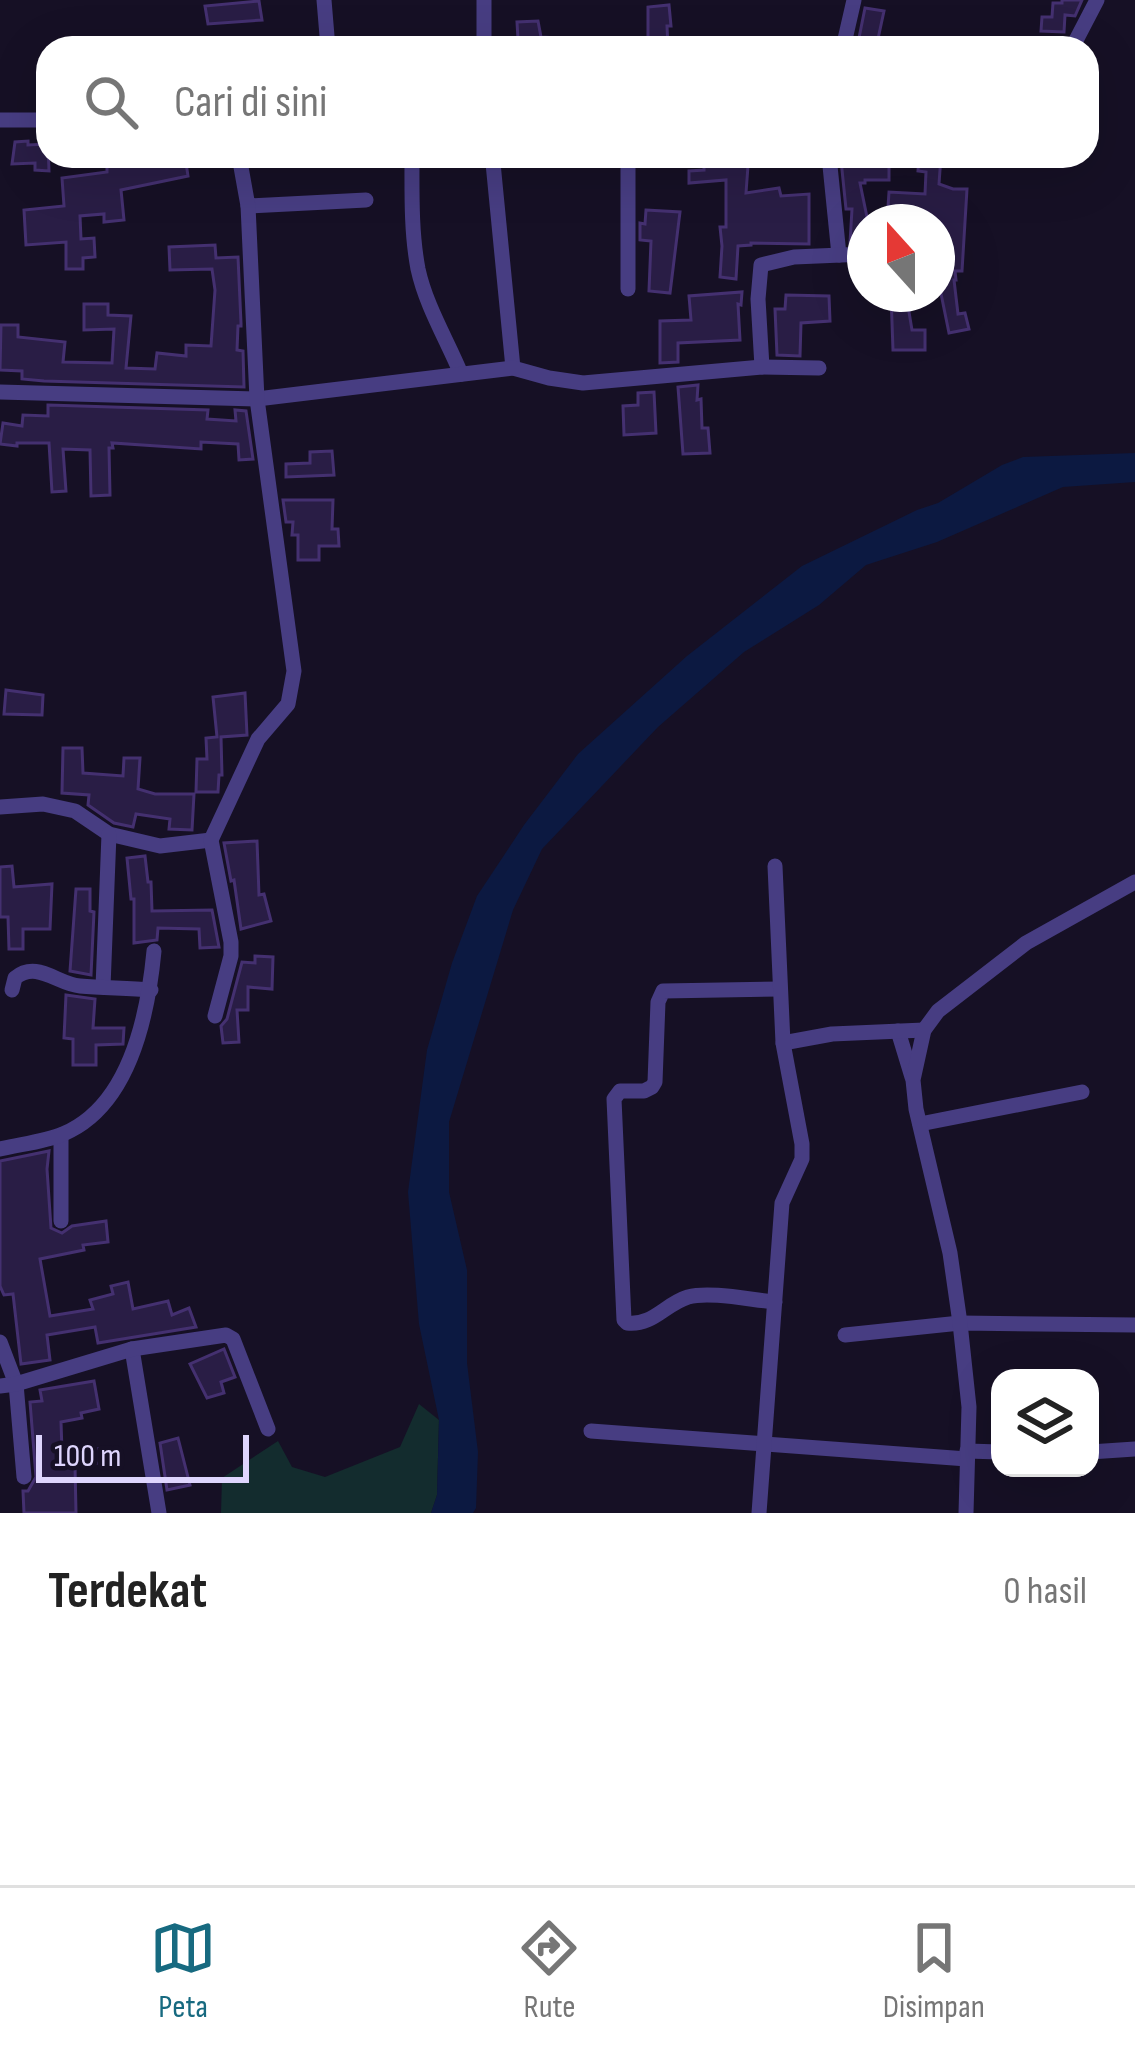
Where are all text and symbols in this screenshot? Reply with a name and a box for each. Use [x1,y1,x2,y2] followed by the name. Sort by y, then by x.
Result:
[36,36,1099,168] search box
[78,69,144,135] icon: search
[174,75,327,130] text: Cari di sini
[847,204,955,312] north arrow
[991,1369,1099,1477] map controls
[991,1369,1099,1477] button: layers
[36,1429,249,1482] scale bar
[54,1436,121,1476] text: 100 m
[48,1561,207,1622] text: Terdekat
[1003,1568,1087,1615] text: 0 hasil
[150,1915,216,2027] tab: Peta
[516,1915,582,2027] tab: Rute
[883,1915,985,2027] tab: Disimpan

